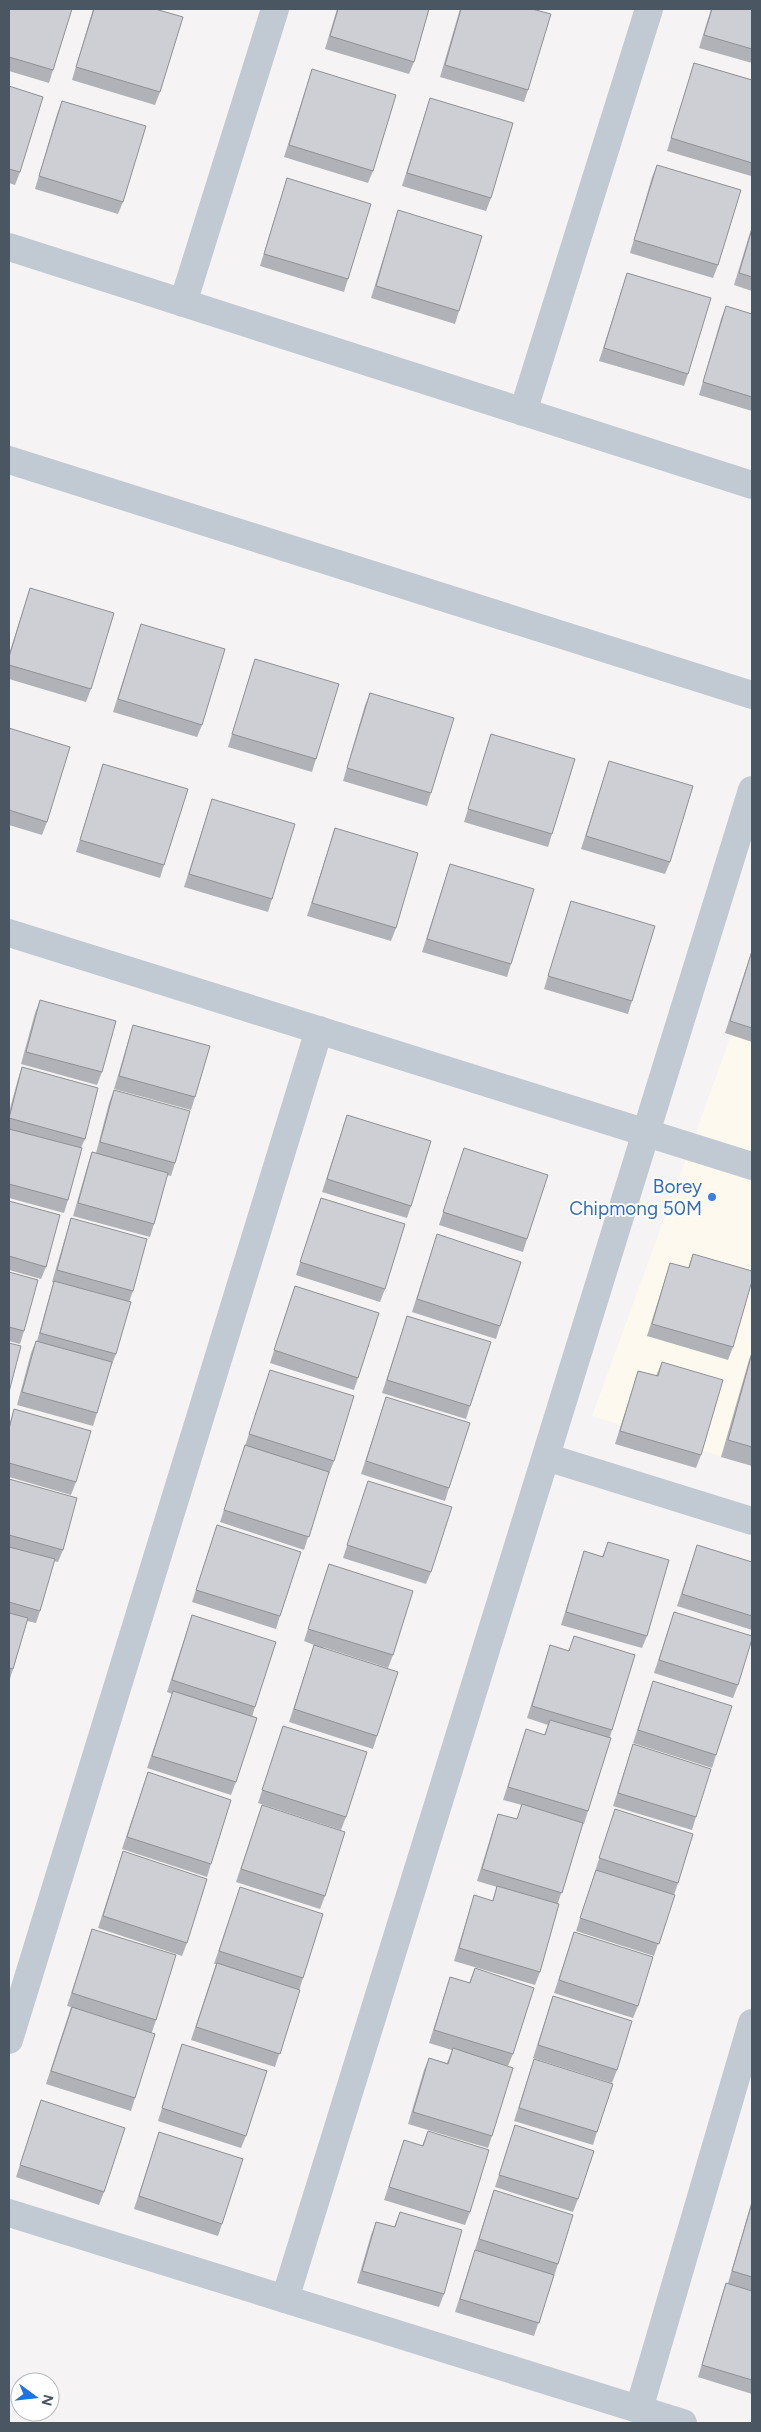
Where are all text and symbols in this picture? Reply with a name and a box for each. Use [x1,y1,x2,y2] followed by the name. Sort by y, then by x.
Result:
[569,1175,702,1220] place label: Borey Chipmong 50M
[706,1191,718,1203] marker: Borey Chipmong 50M
[10,2372,60,2422] north arrow
[37,2393,57,2408] text: N

